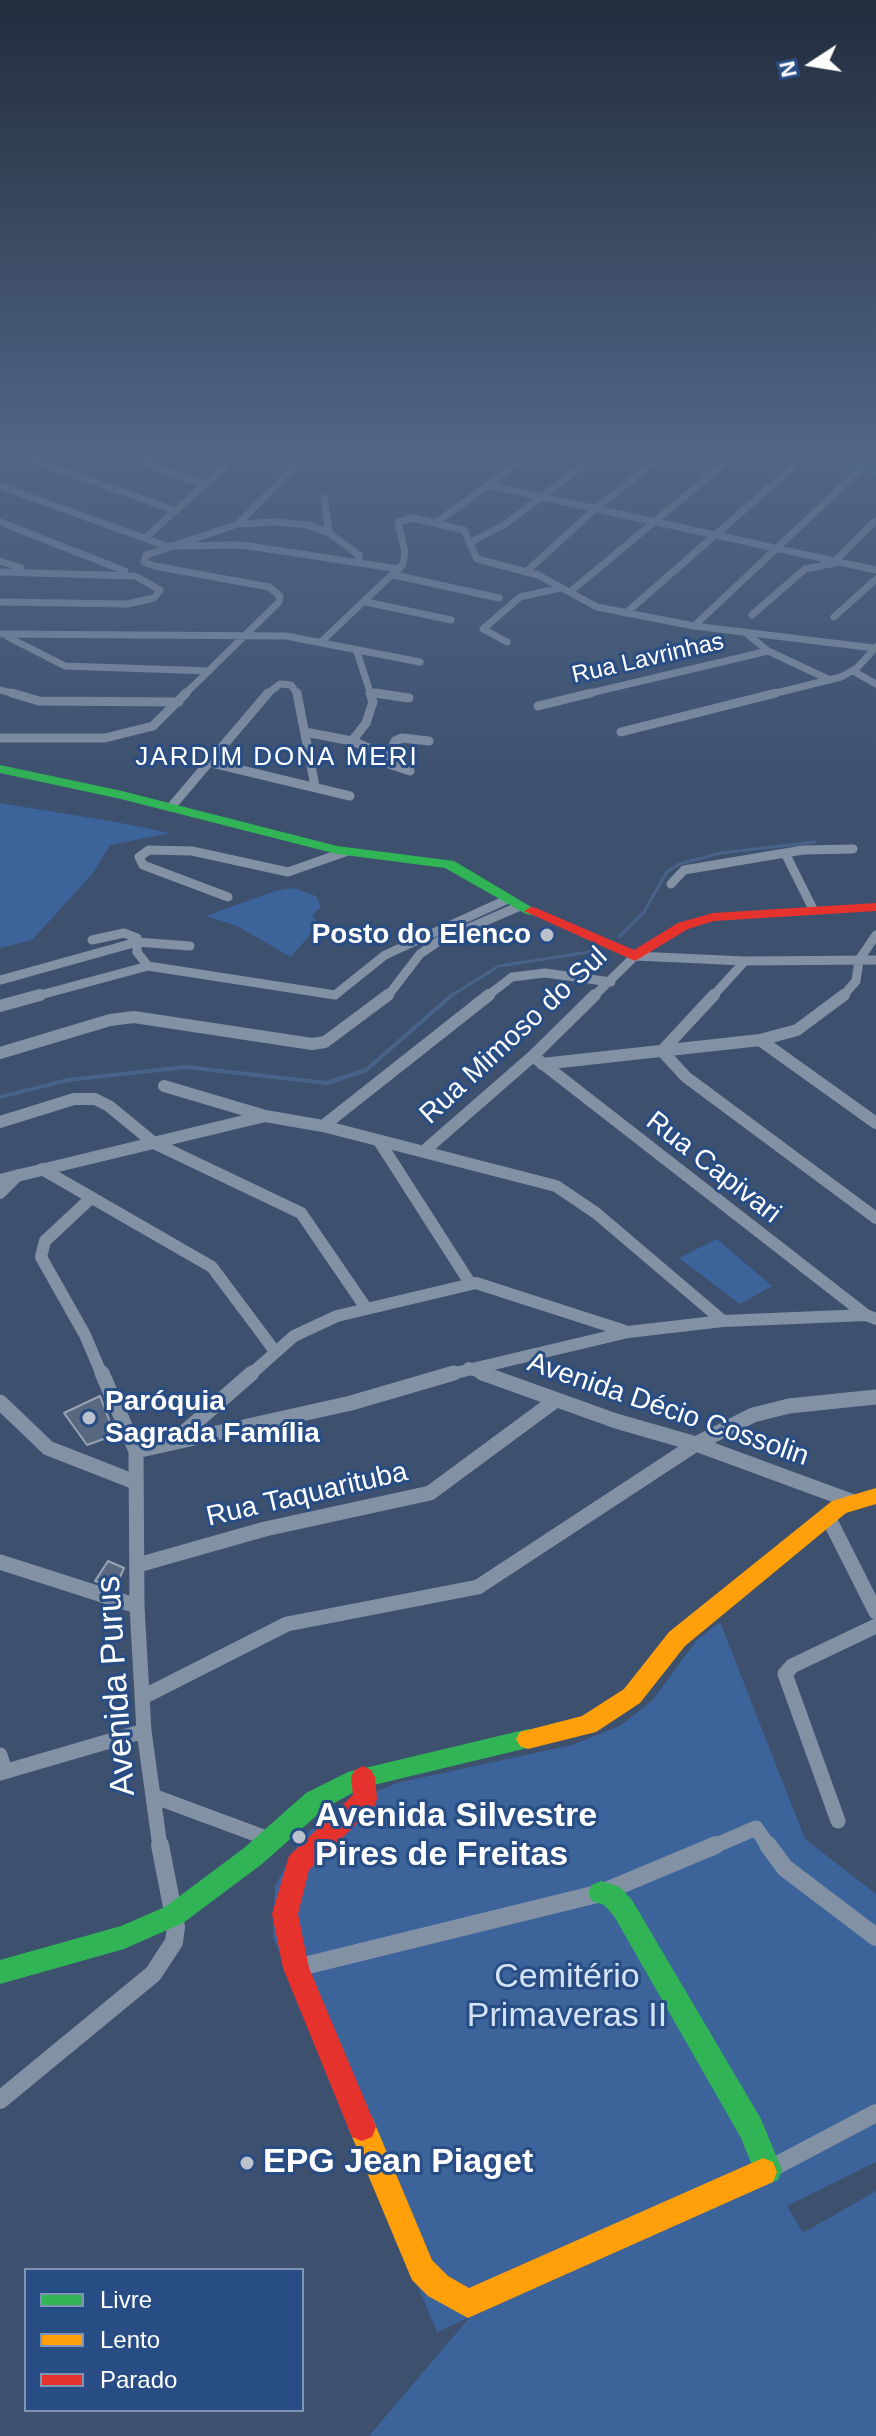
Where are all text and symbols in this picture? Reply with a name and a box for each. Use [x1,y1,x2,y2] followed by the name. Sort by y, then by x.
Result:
[772,24,852,104] north arrow
[774,59,802,79] text: N
[569,628,727,690] street label: Rua Lavrinhas
[135,742,419,774] district label: JARDIM DONA MERI
[312,918,531,952] place label: Posto do Elenco
[538,926,556,944] marker: Posto do Elenco
[413,940,615,1132] street label: Rua Mimoso do Sul
[639,1105,787,1231] street label: Rua Capivari
[523,1346,813,1474] street label: Avenida Décio Cossolin
[105,1385,320,1451] place label: Paróquia Sagrada Família
[80,1409,98,1427] marker: Paróquia Sagrada Família
[203,1456,411,1534] street label: Rua Taquarituba
[89,1575,145,1797] street label: Avenida Purus
[315,1797,597,1876] place label: Avenida Silvestre Pires de Freitas
[290,1828,308,1846] marker: Avenida Silvestre Pires de Freitas
[467,1958,667,2038] park label: Cemitério Primaveras II
[263,2143,533,2183] place label: EPG Jean Piaget
[238,2154,256,2172] marker: EPG Jean Piaget
[24,2268,304,2412] legend
[100,2286,152,2313] text: Livre
[100,2326,160,2353] text: Lento
[100,2366,177,2393] text: Parado

